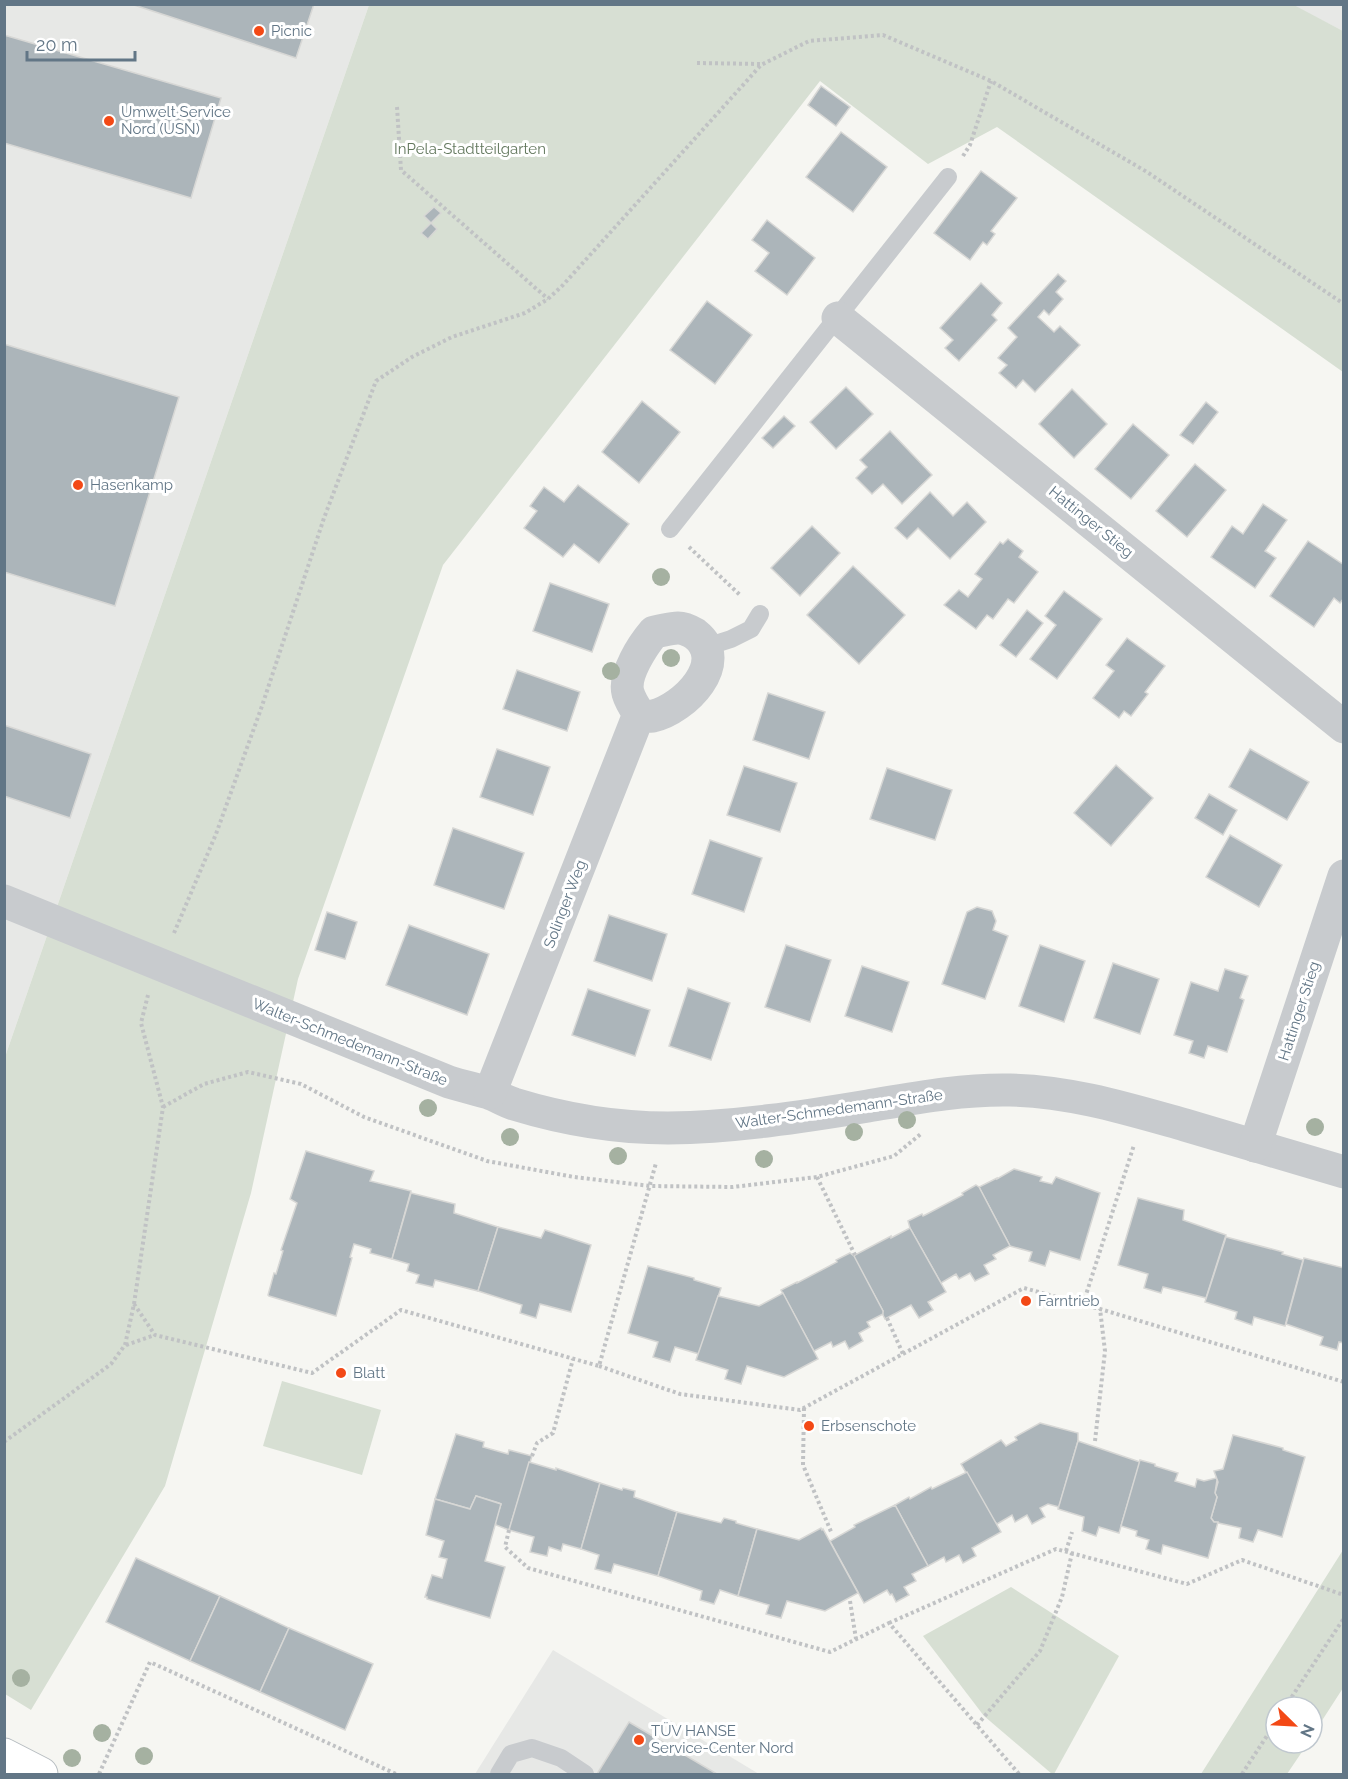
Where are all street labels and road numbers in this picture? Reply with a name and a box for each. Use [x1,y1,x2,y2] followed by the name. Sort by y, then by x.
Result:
[1045,482,1137,562] street label: Hattinger Stieg
[540,857,590,951] street label: Solinger Weg
[1274,959,1324,1063] street label: Hattinger Stieg
[250,995,450,1090] street label: Walter-Schmedemann-Straße
[734,1086,944,1132] street label: Walter-Schmedemann-Straße

